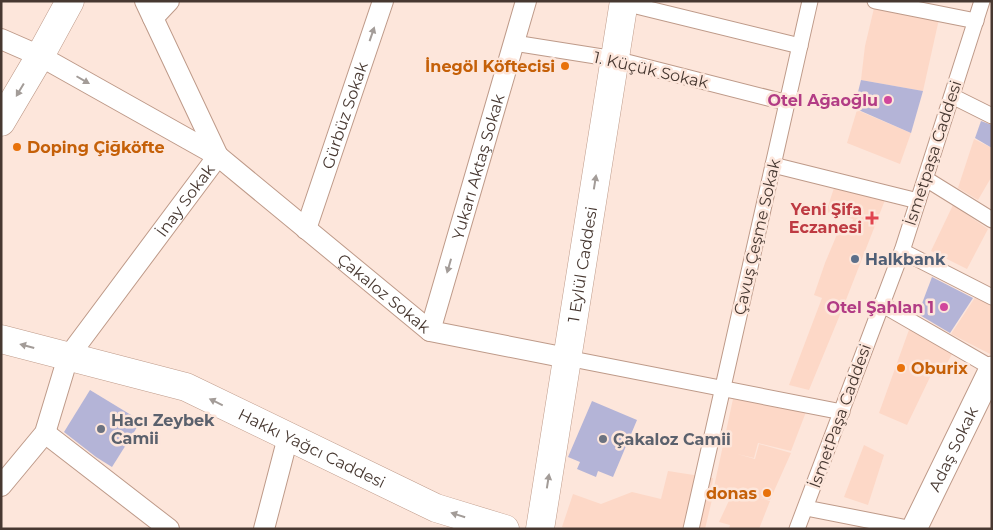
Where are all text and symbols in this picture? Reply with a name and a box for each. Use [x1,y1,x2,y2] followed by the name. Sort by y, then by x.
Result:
[368,26,376,41] one-way arrow
[592,48,711,93] street label: 1. Küçük Sokak
[425,57,555,76] place label: İnegöl Köftecisi
[318,59,371,171] street label: Gürbüz Sokak
[559,60,571,72] marker: İnegöl Köftecisi
[76,75,89,84] one-way arrow
[901,78,965,228] street label: İsmetpaşa Caddesi
[16,83,25,96] one-way arrow
[448,91,508,242] street label: Yukarı Aktaş Sokak
[767,91,878,110] place label: Otel Ağaoğlu
[882,94,894,106] marker: Otel Ağaoğlu
[27,138,165,157] place label: Doping Çiğköfte
[11,141,23,153] marker: Doping Çiğköfte
[730,157,784,317] street label: Çavuş Çeşme Sokak
[152,160,219,240] street label: İnay Sokak
[592,174,600,190] one-way arrow
[789,200,862,237] place label: Yeni Şifa Eczanesi
[564,205,601,324] street label: 1 Eylül Caddesi
[866,212,878,224] marker: Yeni Şifa Eczanesi
[334,249,435,337] street label: Çakaloz Sokak
[865,250,946,269] place label: Halkbank
[849,253,861,265] marker: Halkbank
[444,259,452,274] one-way arrow
[827,298,934,317] place label: Otel Şahlan 1
[938,301,950,313] marker: Otel Şahlan 1
[805,341,875,491] street label: İsmetPaşa Caddesi
[20,342,35,350] one-way arrow
[911,359,968,378] place label: Oburix
[895,362,907,374] marker: Oburix
[209,398,224,406] one-way arrow
[924,403,982,495] street label: Adaş Sokak
[235,404,389,492] street label: Hakkı Yağcı Caddesi
[111,411,215,448] place label: Hacı Zeybek Camii
[95,423,107,435] marker: Hacı Zeybek Camii
[613,430,731,449] place label: Çakaloz Camii
[597,433,609,445] marker: Çakaloz Camii
[544,472,552,488] one-way arrow
[706,484,757,503] place label: donas
[761,487,773,499] marker: donas
[451,510,466,518] one-way arrow

